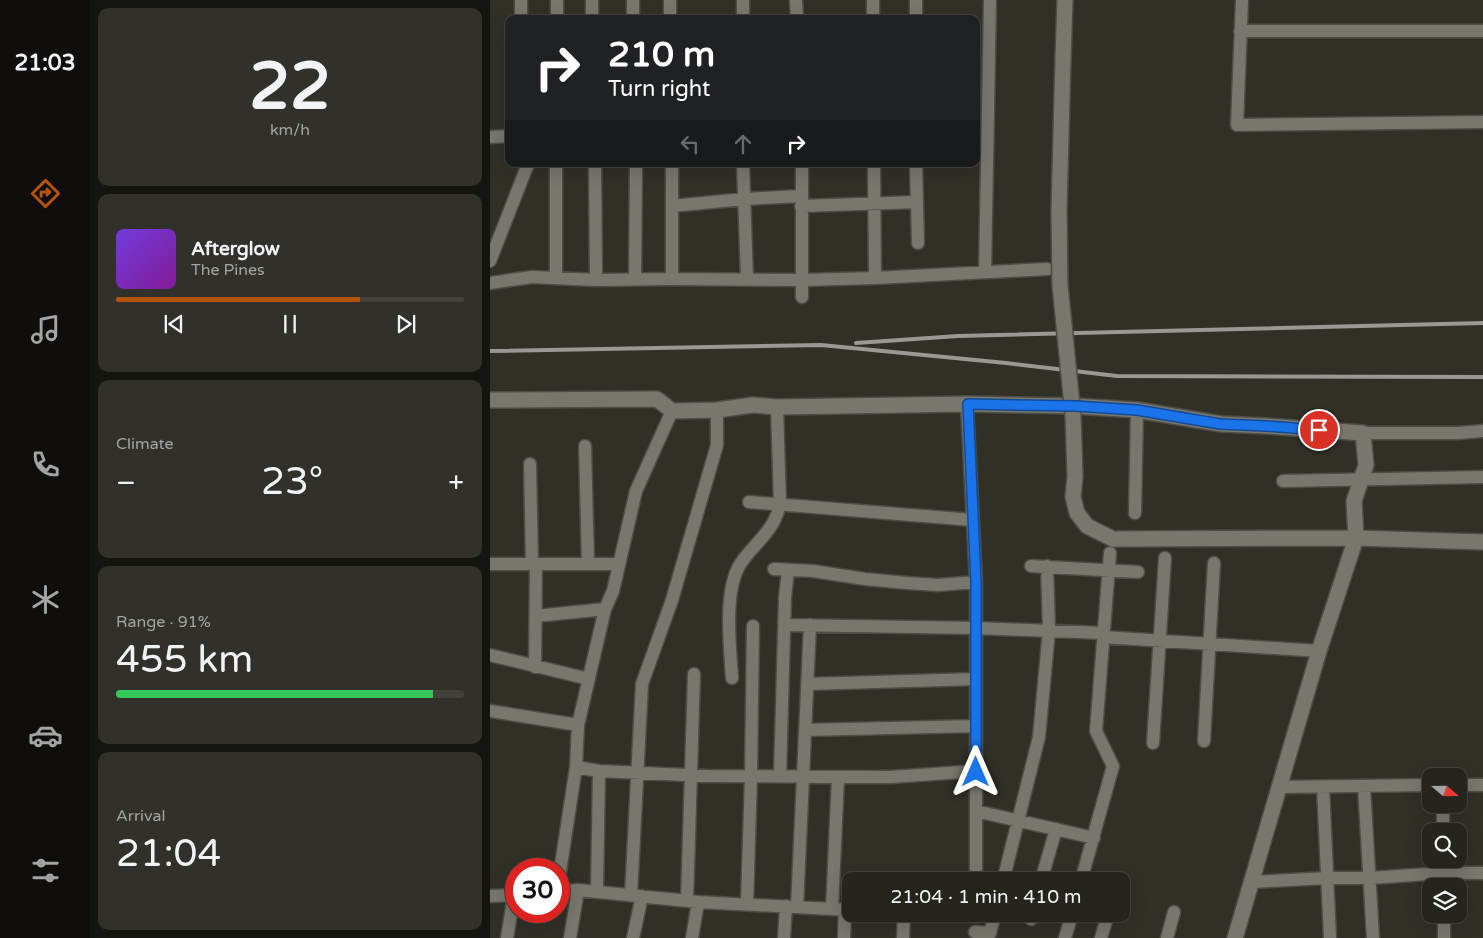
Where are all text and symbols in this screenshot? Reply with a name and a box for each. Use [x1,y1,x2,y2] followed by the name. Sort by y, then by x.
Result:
[608,34,715,76] text: 210 m
[525,35,590,100] icon: right
[249,48,331,127] text: 22
[15,50,75,76] text: 21:03
[608,76,710,102] text: Turn right
[270,120,310,140] text: km/h
[676,130,704,158] icon: left
[729,130,757,158] icon: ahead
[782,130,810,158] icon: right
[28,176,63,211] icon: directions
[191,238,280,260] text: Afterglow
[191,260,265,280] text: The Pines
[160,310,188,338] icon: previous
[276,310,304,338] icon: pause
[392,310,420,338] icon: next
[28,312,63,347] icon: music
[1298,409,1340,451] pin
[1305,416,1333,444] icon: arrive
[116,434,174,454] text: Climate
[28,447,63,482] icon: phone
[261,459,323,505] text: 23°
[116,466,136,500] text: −
[448,466,464,500] text: +
[28,582,63,617] icon: climate
[116,612,211,632] text: Range · 91%
[116,637,253,683] text: 455 km
[28,718,63,753] icon: car
[949,745,1001,797] position arrow
[1422,768,1468,812] north arrow
[1422,768,1467,923] map controls
[116,806,165,826] text: Arrival
[1422,823,1467,868] button: search
[116,831,221,877] text: 21:04
[28,853,63,888] icon: filters
[505,858,570,923] speed limit sign: 30
[1422,878,1467,923] button: layers
[890,886,1082,908] text: 21:04 · 1 min · 410 m

